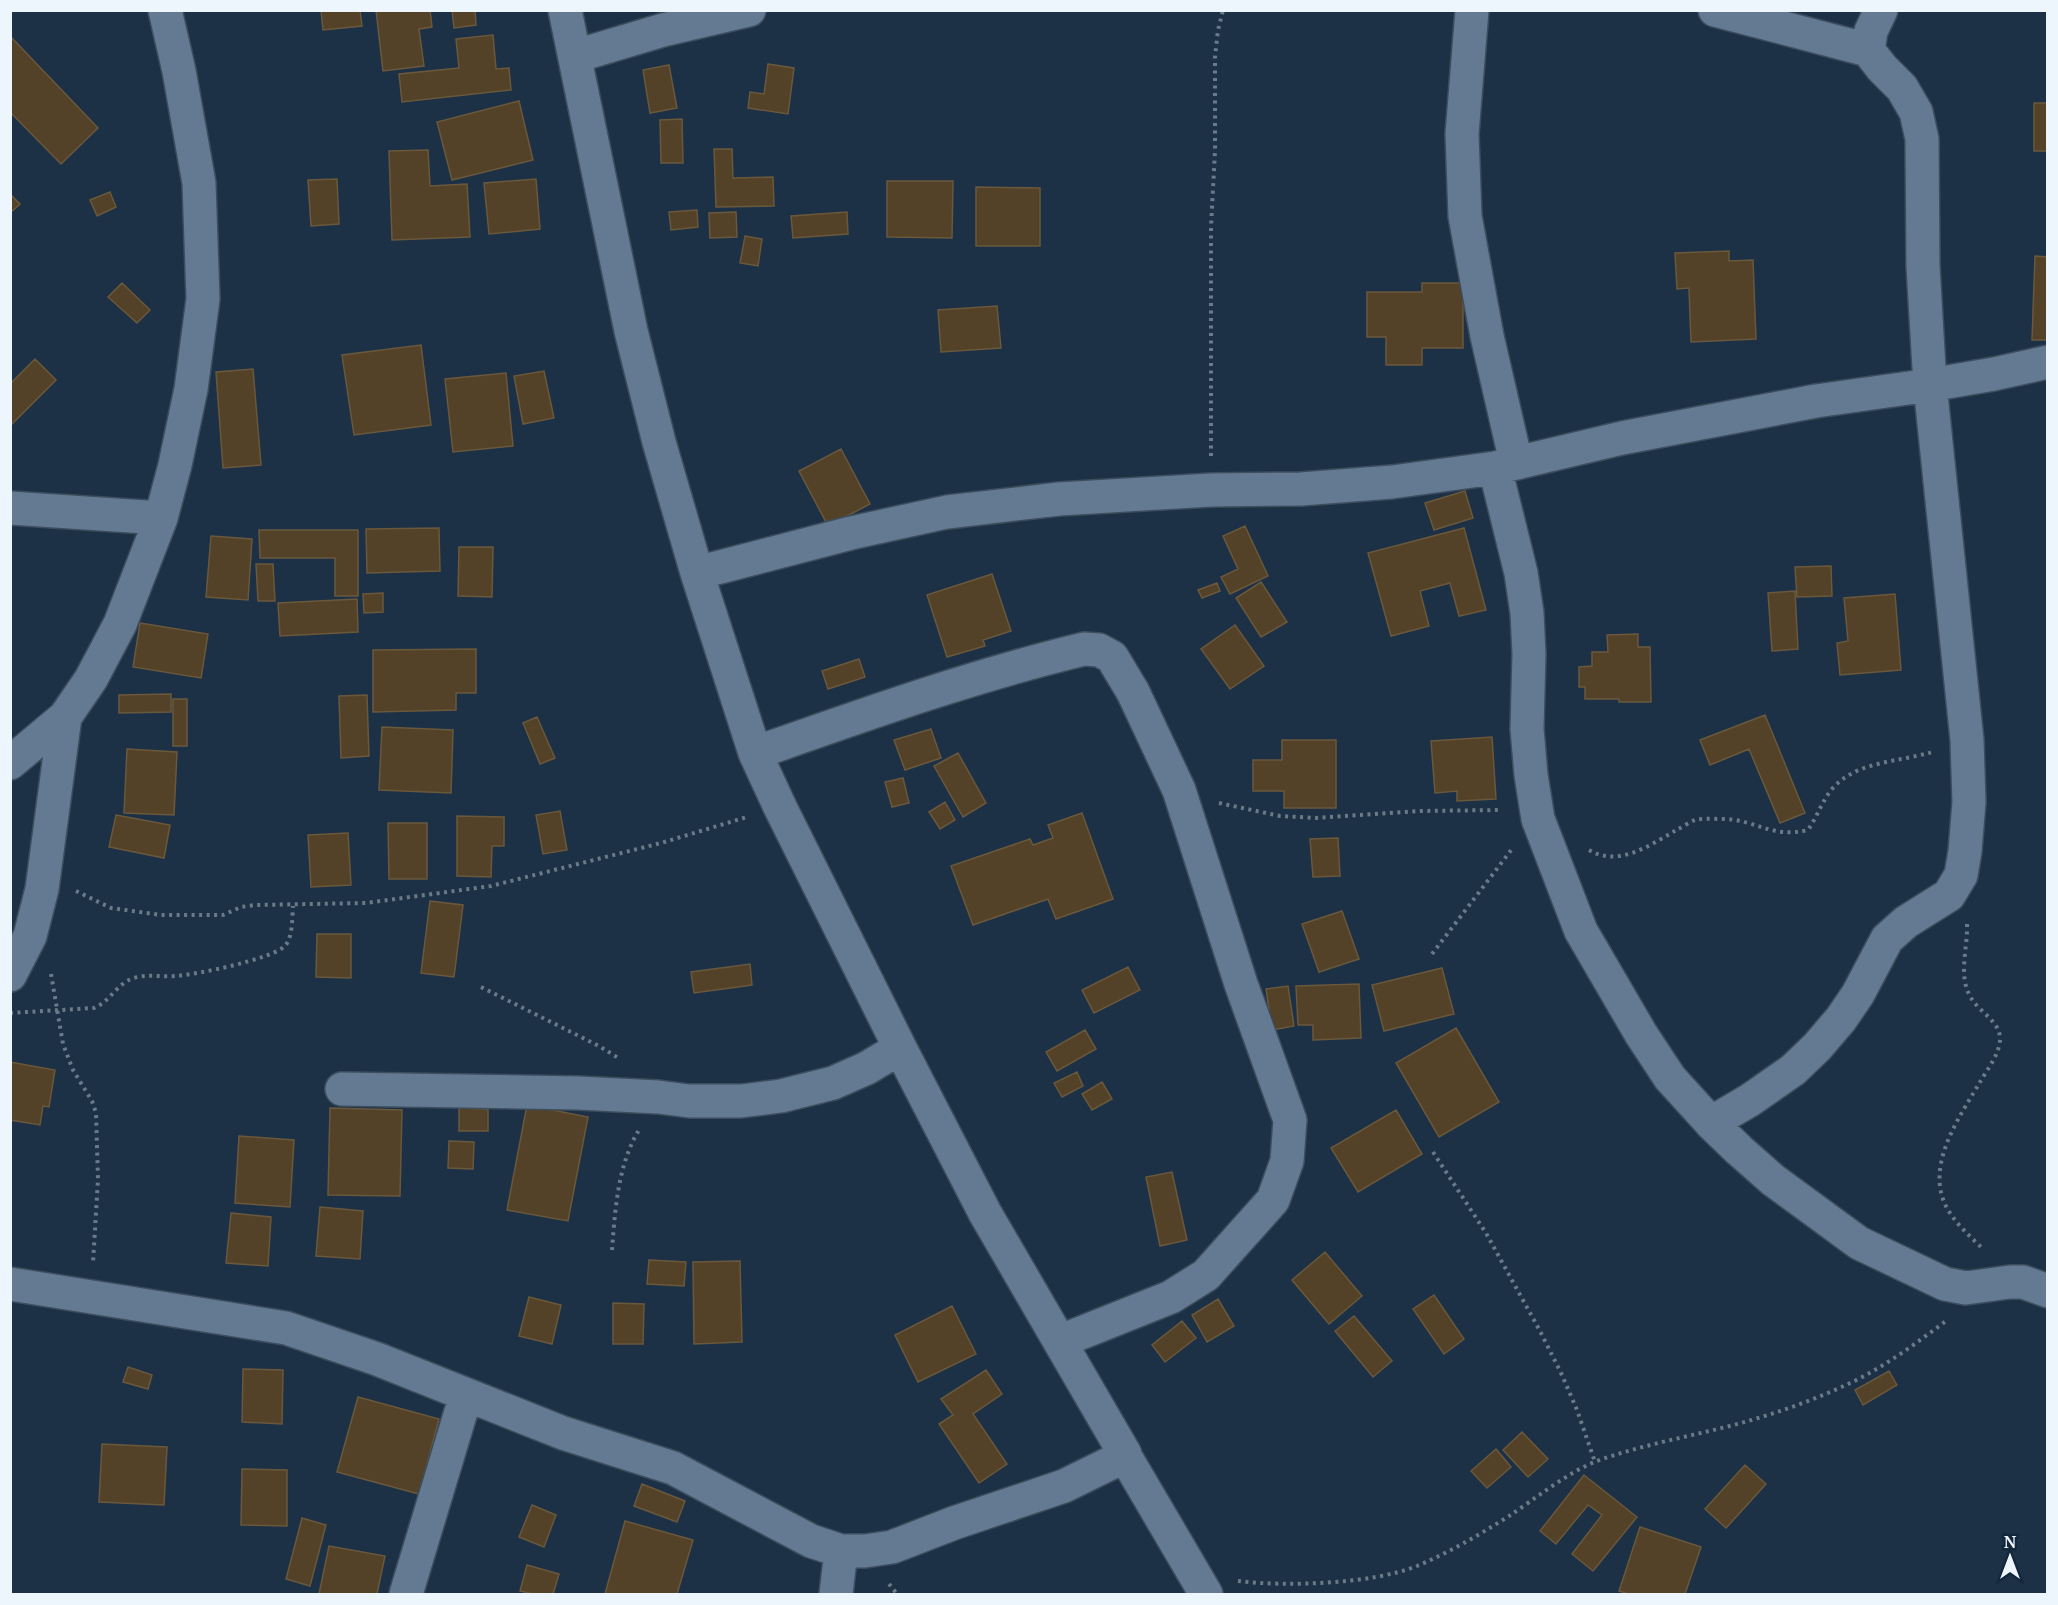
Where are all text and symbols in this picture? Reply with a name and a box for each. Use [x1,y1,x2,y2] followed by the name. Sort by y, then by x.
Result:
[1980,1527,2040,1587] north arrow
[2004,1531,2017,1553] text: N

